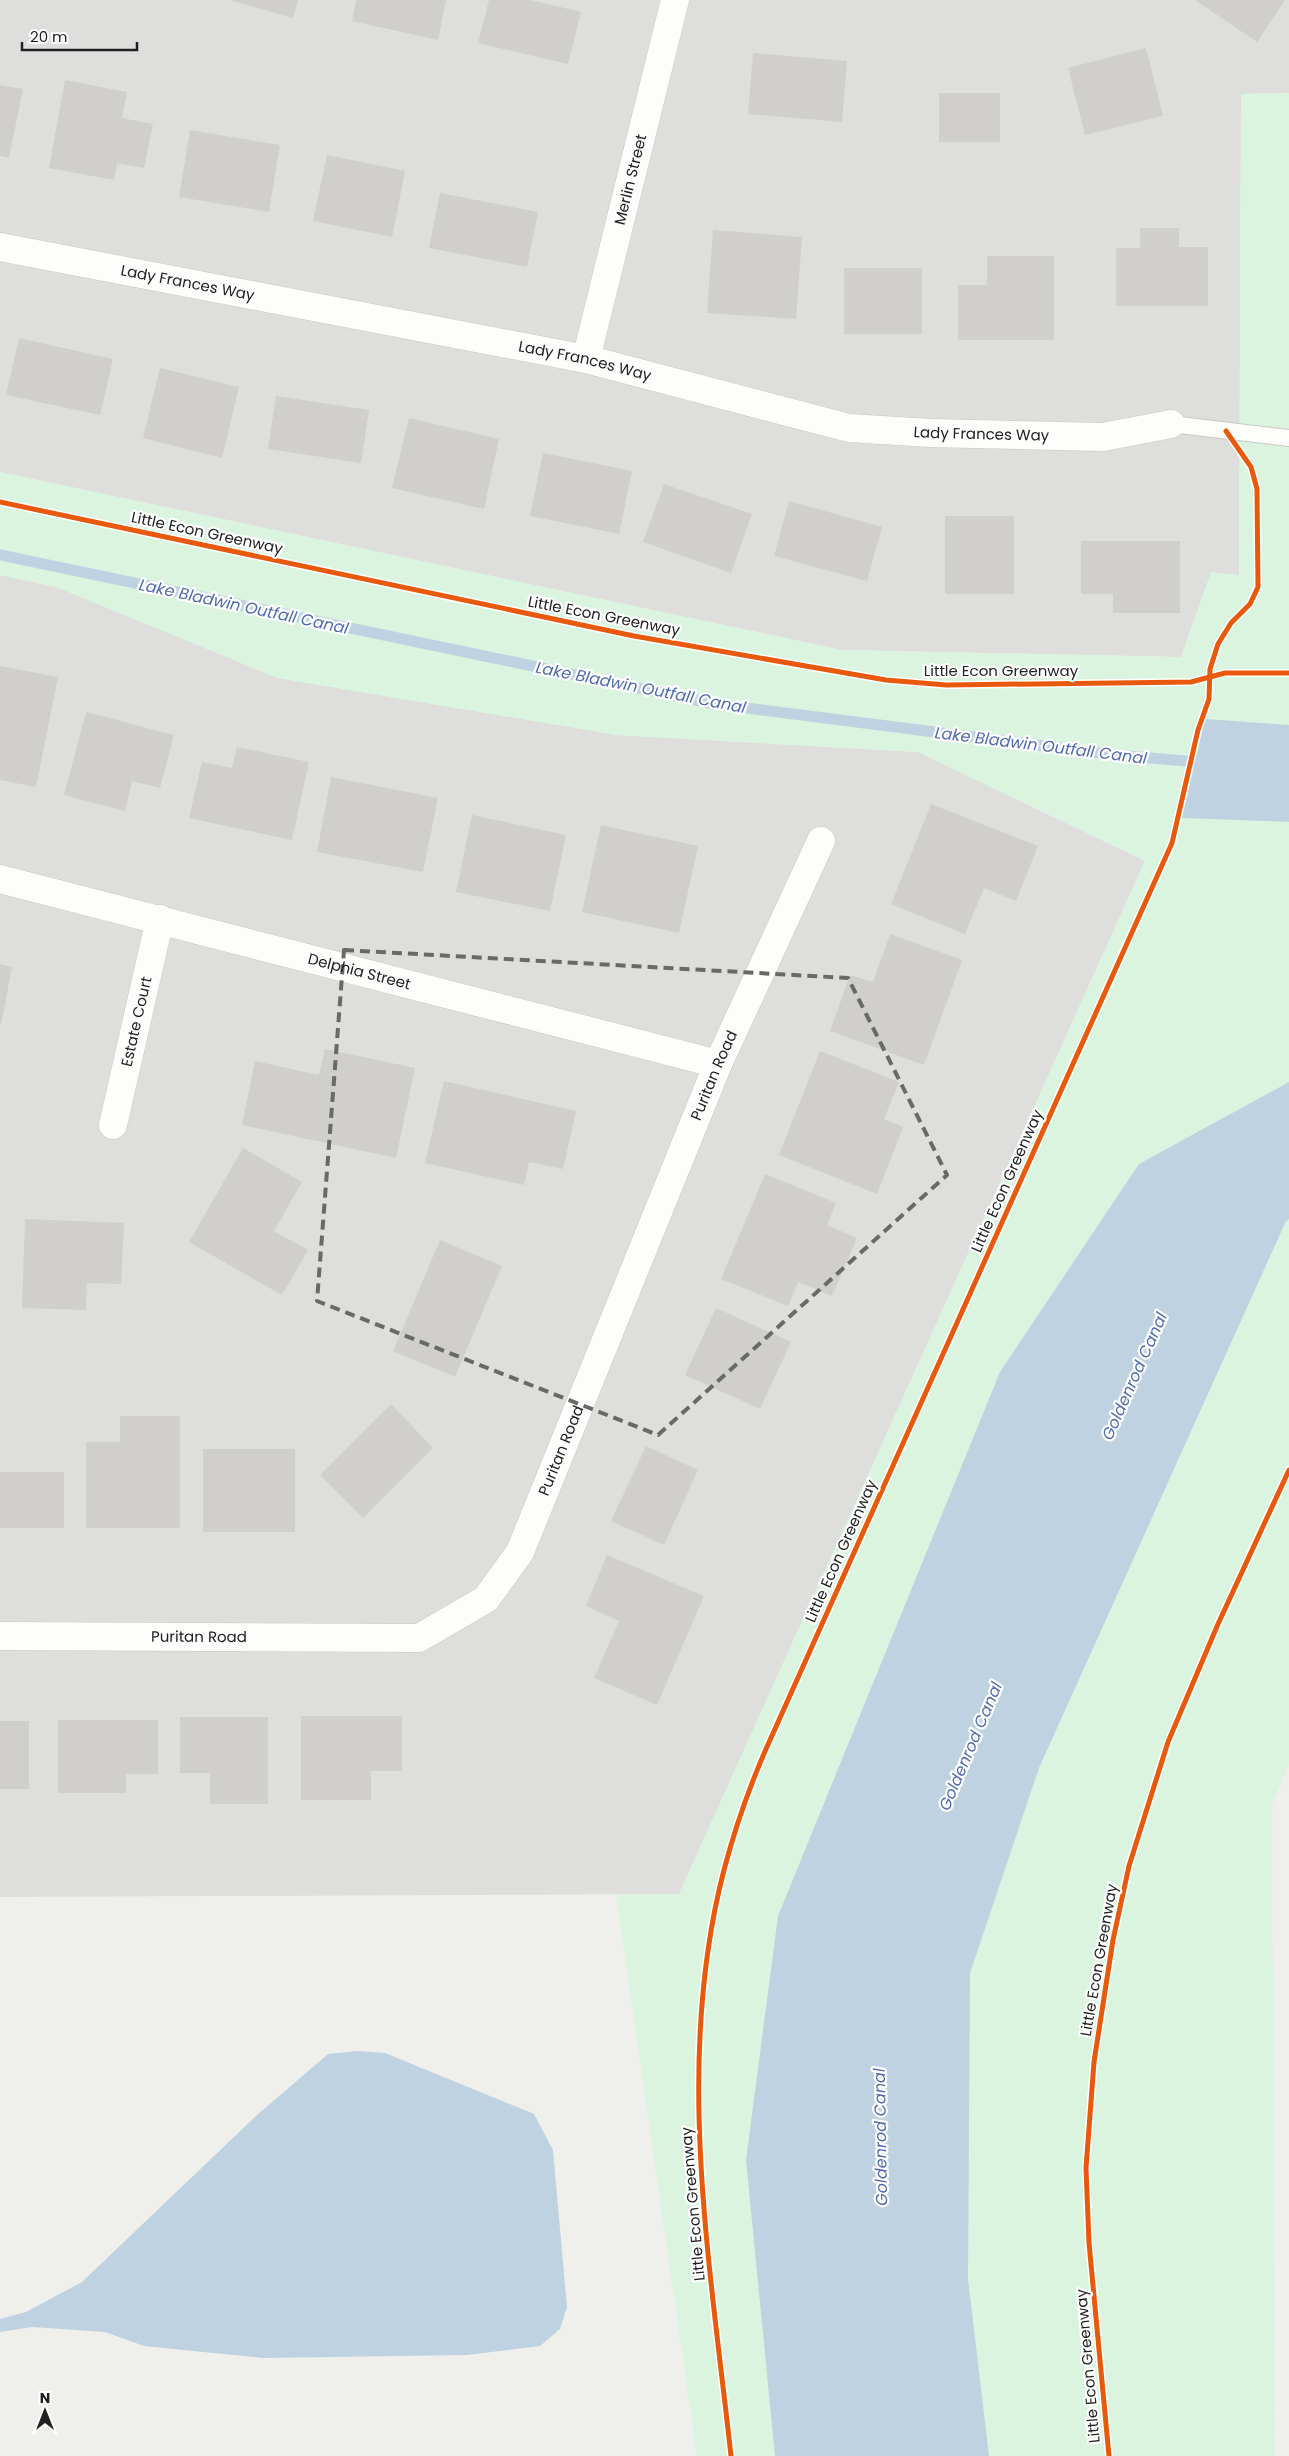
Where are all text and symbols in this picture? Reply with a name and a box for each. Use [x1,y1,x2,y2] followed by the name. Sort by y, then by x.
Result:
[22,20,138,52] scale bar
[30,26,68,47] text: 20 m
[609,132,651,227] street label: Merlin Street
[119,259,257,306] street label: Lady Frances Way
[517,335,654,386] street label: Lady Frances Way
[913,421,1050,446] street label: Lady Frances Way
[129,506,285,559] street label: Little Econ Greenway
[137,573,351,640] water label: Lake Bladwin Outfall Canal
[526,590,682,641] street label: Little Econ Greenway
[534,656,748,719] water label: Lake Bladwin Outfall Canal
[924,660,1079,681] street label: Little Econ Greenway
[934,721,1148,770] water label: Lake Bladwin Outfall Canal
[306,948,413,994] street label: Delphia Street
[116,974,157,1069] street label: Estate Court
[685,1027,742,1123] street label: Puritan Road
[966,1105,1048,1256] street label: Little Econ Greenway
[1096,1309,1173,1444] water label: Goldenrod Canal
[533,1402,588,1499] street label: Puritan Road
[800,1475,882,1626] street label: Little Econ Greenway
[151,1626,247,1647] street label: Puritan Road
[933,1678,1008,1814] water label: Goldenrod Canal
[1075,1882,1122,2038] street label: Little Econ Greenway
[868,2068,893,2206] water label: Goldenrod Canal
[675,2126,710,2282] street label: Little Econ Greenway
[1070,2288,1105,2444] street label: Little Econ Greenway
[20,2386,70,2436] north arrow
[40,2388,50,2408] text: N

